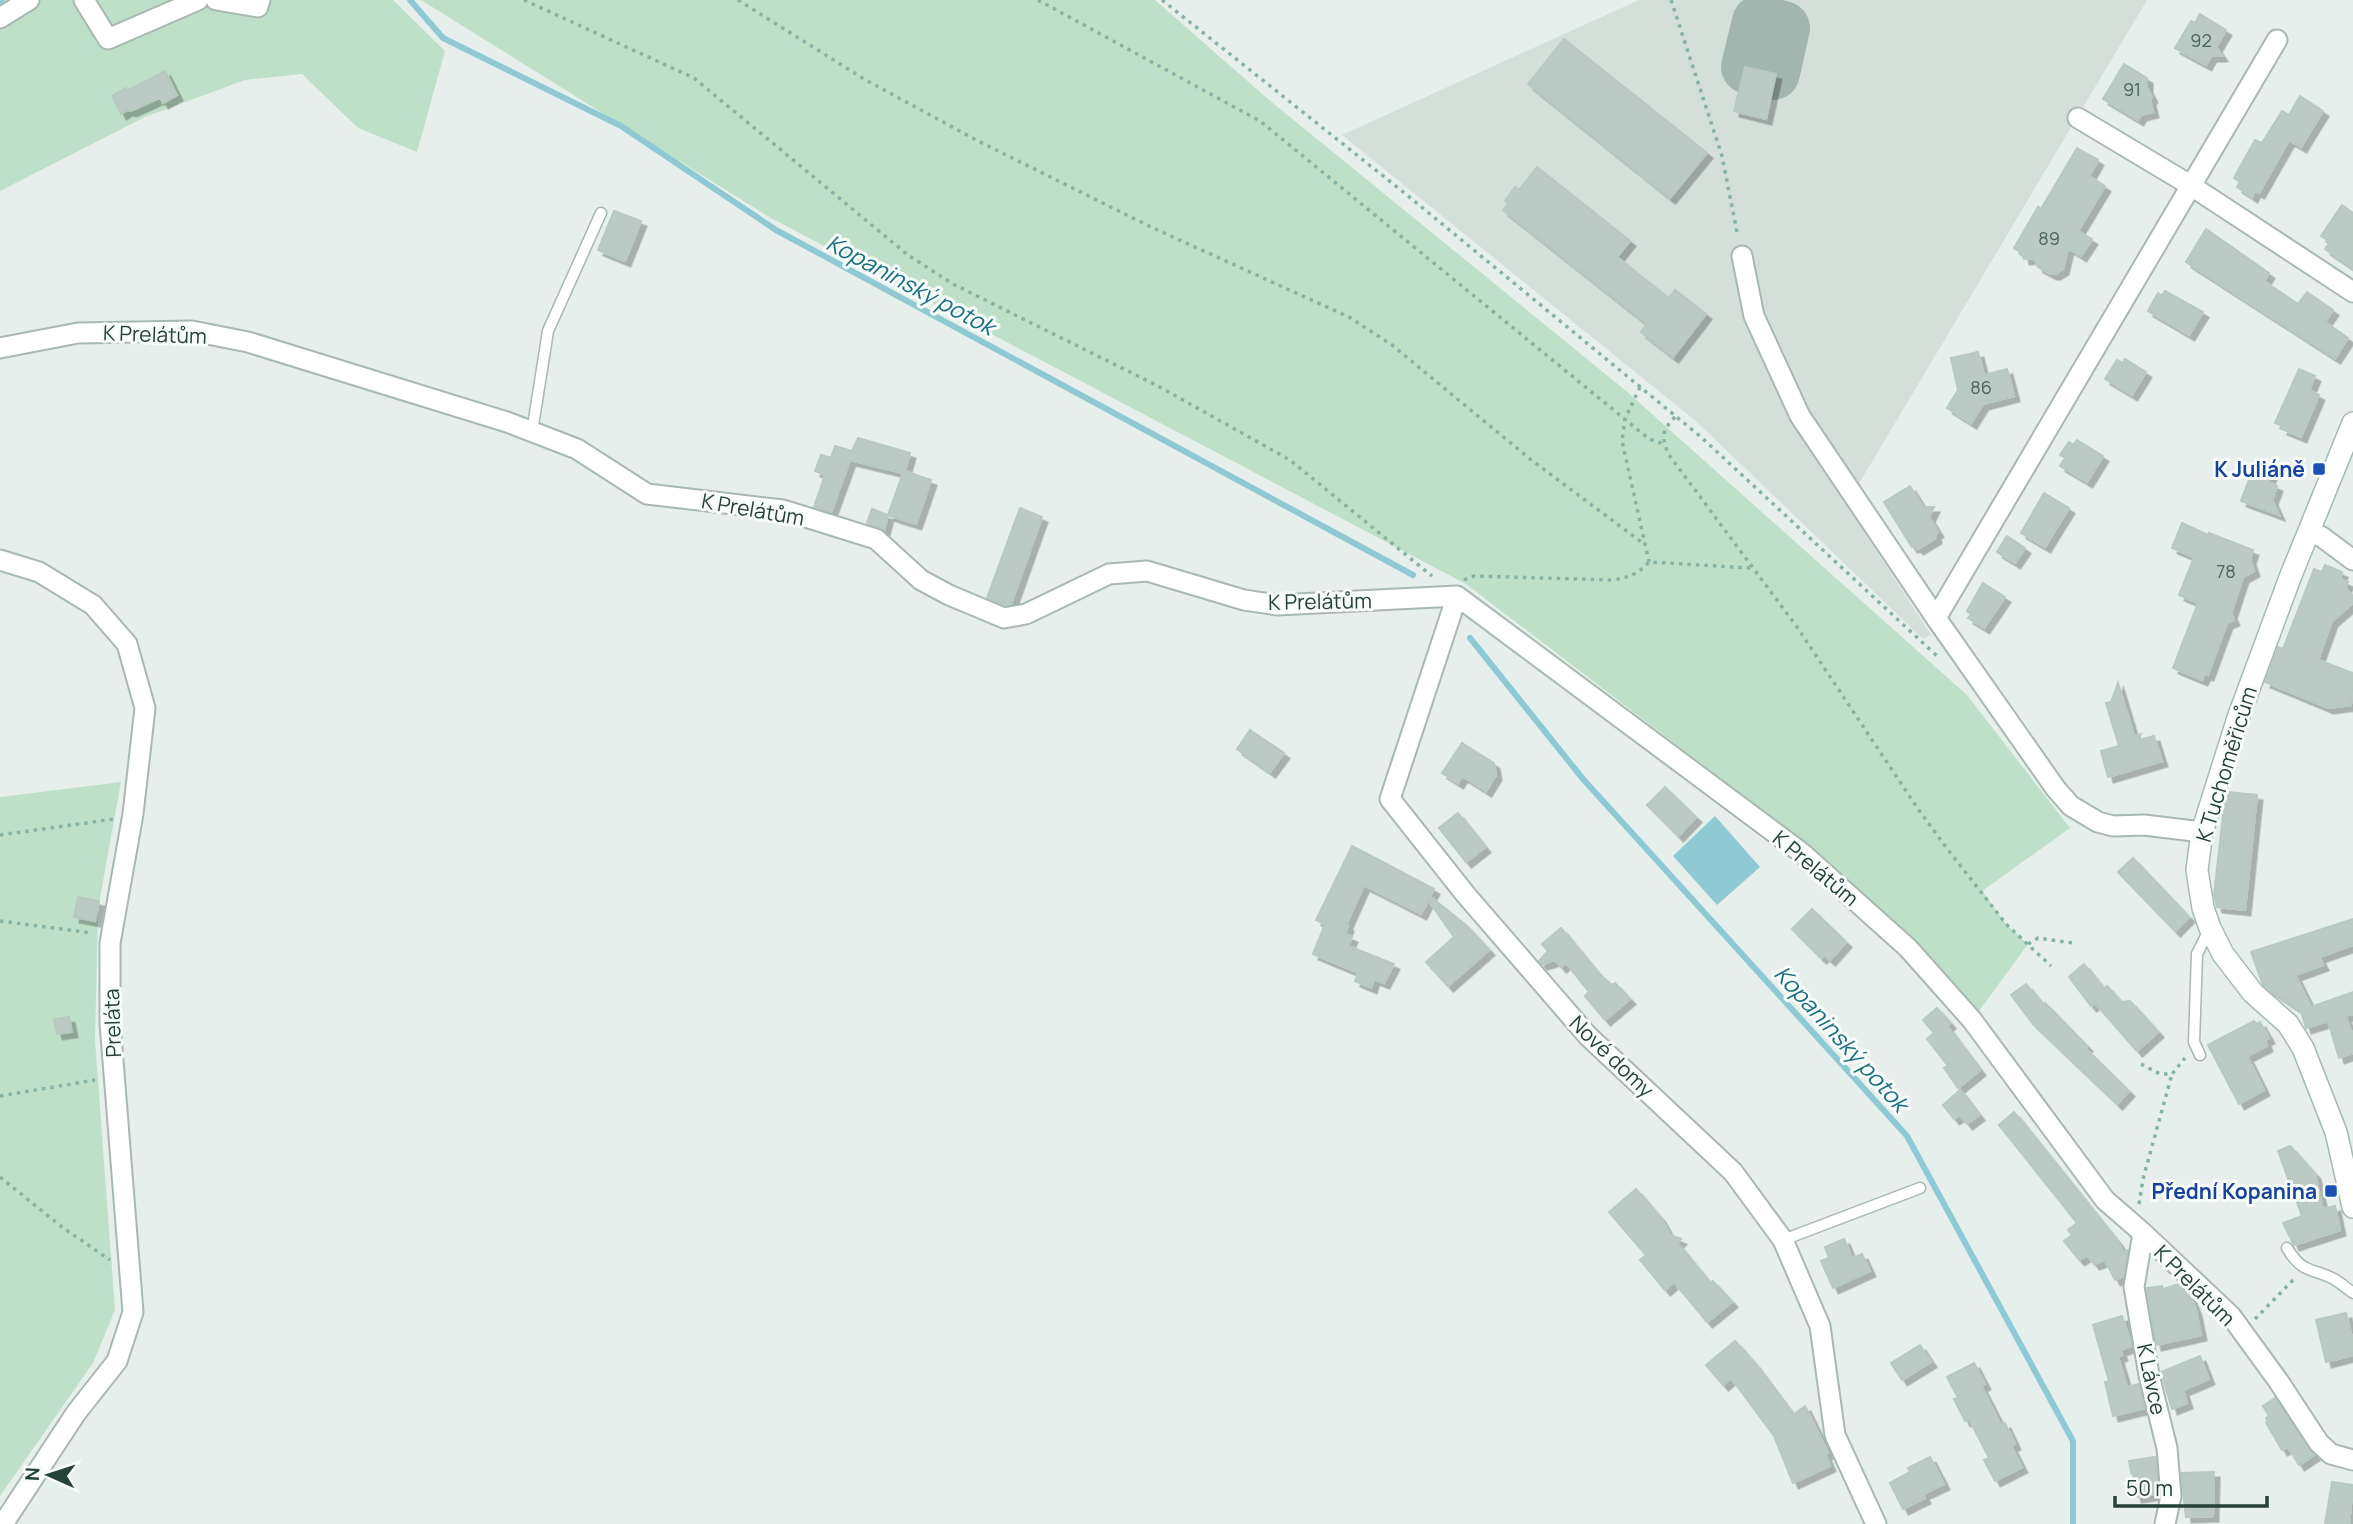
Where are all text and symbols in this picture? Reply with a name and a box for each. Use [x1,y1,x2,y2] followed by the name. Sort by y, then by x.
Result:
[2190,28,2212,52] house number: 92
[2123,77,2141,101] house number: 91
[821,226,1004,344] water label: Kopaninský potok
[2038,226,2060,250] house number: 89
[103,318,207,350] street label: K Prelátům
[1970,375,1992,399] house number: 86
[2214,455,2305,483] place label: K Juliáně
[2311,461,2327,477] marker: K Juliáně
[699,486,807,532] street label: K Prelátům
[2216,559,2236,583] house number: 78
[1268,586,1372,616] street label: K Prelátům
[2189,683,2263,845] street label: K Tuchoměřicům
[1767,824,1865,912] street label: K Prelátům
[1768,958,1919,1121] water label: Kopaninský potok
[97,988,127,1058] street label: Preláta
[1564,1009,1660,1103] street label: Nové domy
[2152,1177,2317,1205] place label: Přední Kopanina
[2323,1183,2339,1199] marker: Přední Kopanina
[2148,1238,2242,1332] street label: K Prelátům
[2131,1341,2173,1417] street label: K Lávce
[14,1440,84,1510] north arrow
[2115,1464,2267,1508] scale bar
[19,1467,45,1482] text: N
[2126,1474,2173,1502] text: 50 m

